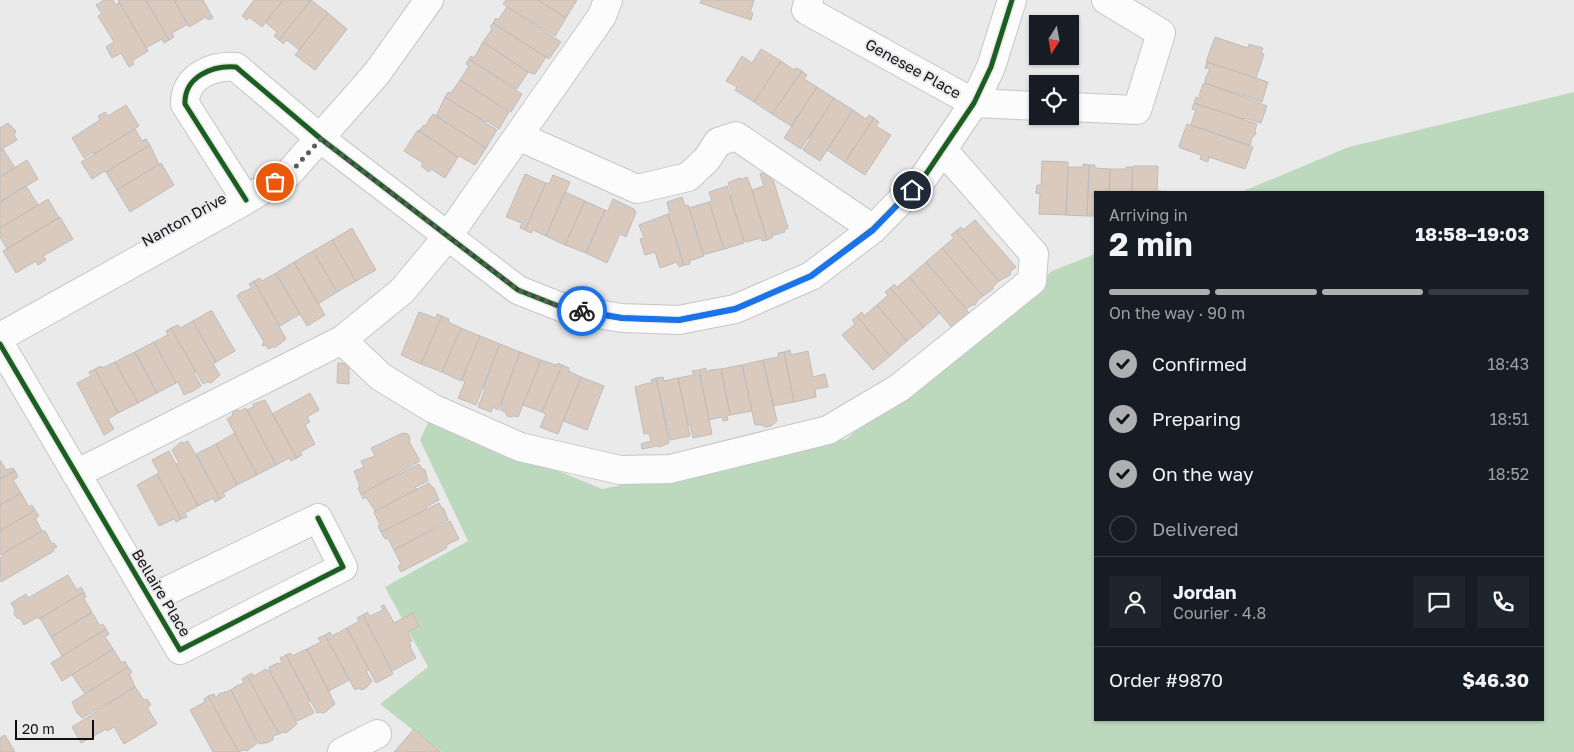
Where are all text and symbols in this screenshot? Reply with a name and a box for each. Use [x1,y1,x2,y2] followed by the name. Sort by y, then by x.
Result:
[1029,15,1079,65] north arrow
[1029,15,1079,125] map controls
[863,34,965,102] street label: Genesee Place
[1029,75,1079,125] button: locate
[254,161,296,203] pin
[261,168,289,196] icon: bag
[891,169,933,211] pin
[898,176,926,204] icon: home
[138,188,229,250] street label: Nanton Drive
[1109,205,1188,225] text: Arriving in
[1415,222,1529,245] text: 18:58–19:03
[1109,225,1193,263] text: 2 min
[557,286,607,336] courier
[568,297,596,325] icon: bike
[1109,303,1245,323] text: On the way · 90 m
[1109,350,1137,378] icon: check
[1152,352,1247,375] text: Confirmed
[1488,354,1529,374] text: 18:43
[1109,405,1137,433] icon: check
[1152,407,1241,430] text: Preparing
[1490,409,1529,429] text: 18:51
[1109,460,1137,488] icon: check
[1152,462,1254,485] text: On the way
[1488,464,1529,484] text: 18:52
[1152,517,1239,540] text: Delivered
[129,545,195,640] street label: Bellaire Place
[1109,576,1161,628] button: person
[1413,576,1465,628] button: chat
[1477,576,1529,628] button: phone
[1173,580,1237,603] text: Jordan
[1173,603,1266,623] text: Courier · 4.8
[1109,668,1223,691] text: Order #9870
[1462,668,1529,691] text: $46.30
[15,717,94,740] scale bar
[22,720,55,737] text: 20 m

